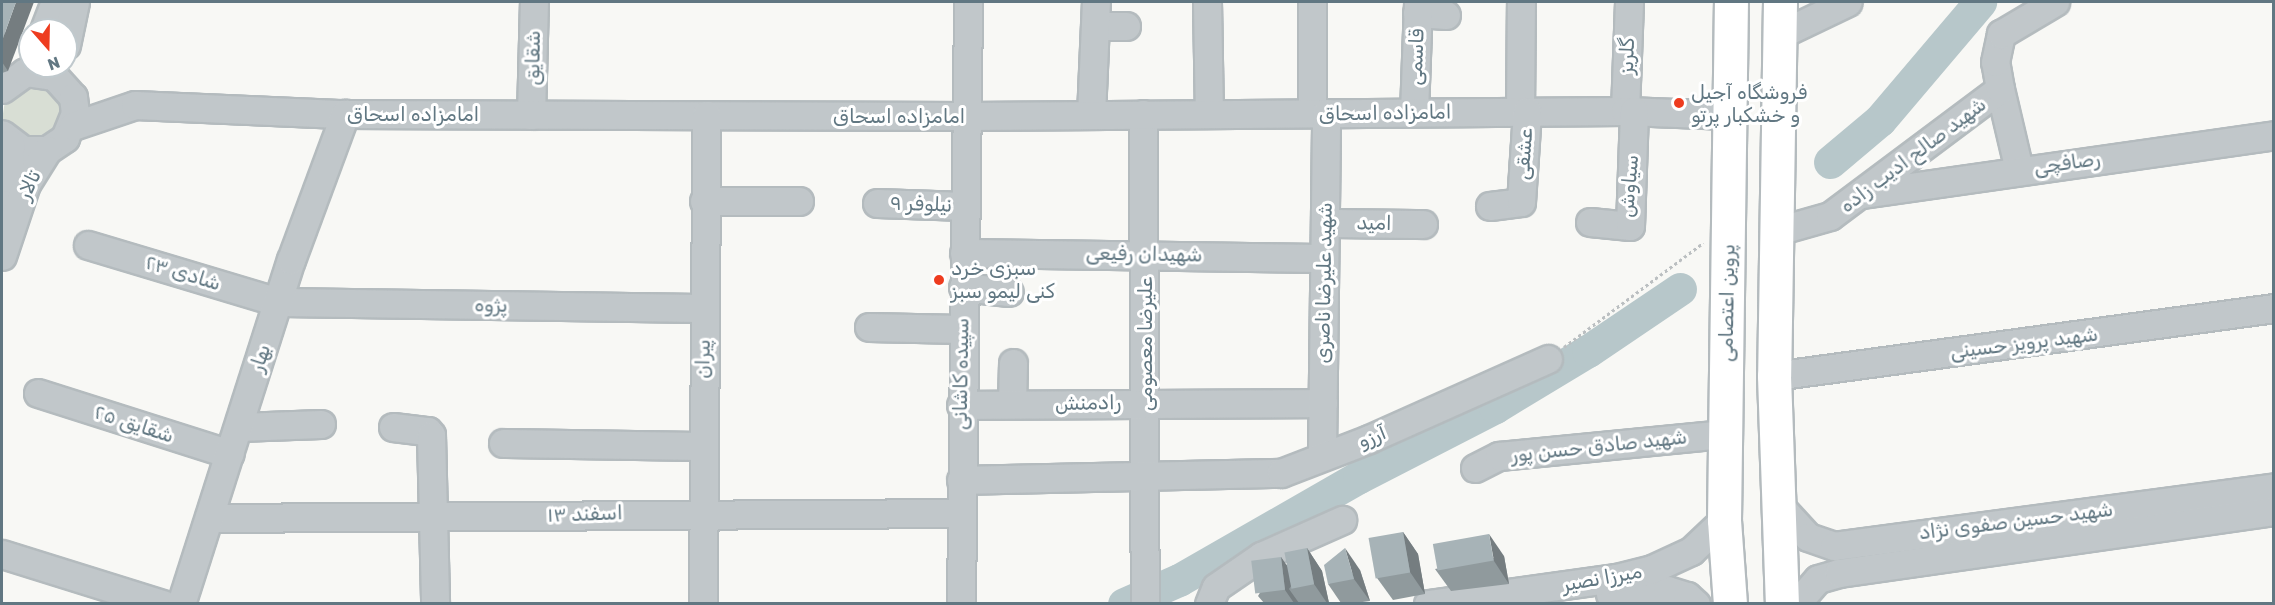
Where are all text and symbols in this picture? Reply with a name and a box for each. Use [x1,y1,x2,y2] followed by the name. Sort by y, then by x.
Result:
[18,18,78,78] north arrow
[1403,28,1429,86] street label: قاسمی
[521,30,545,86] street label: شقایق
[1614,37,1640,75] street label: گلریز
[45,53,62,74] text: N
[1691,80,1807,127] place label: فروشگاه آجیل و خشکبار پرتو
[1835,92,1991,218] street label: شهید صالح ادیب زاده
[1672,96,1686,110] marker: فروشگاه آجیل و خشکبار پرتو
[1318,100,1452,126] street label: امامزاده اسحاق
[347,102,479,126] street label: امامزاده اسحاق
[833,104,965,128] street label: امامزاده اسحاق
[1510,127,1538,181] street label: عشقی
[2032,146,2102,180] street label: رصافچی
[1614,154,1644,218] street label: سیاوش
[12,166,46,204] street label: تالار
[890,191,952,217] street label: نیلوفر ۹
[1311,202,1337,364] street label: شهید علیرضا ناصری
[1356,211,1392,235] street label: امید
[1085,241,1203,267] street label: شهیدان رفیعی
[1714,244,1740,362] street label: پروین اعتصامی
[142,250,224,296] street label: شادی ۲۳
[951,256,1055,303] place label: سبزی خرد کنی لیمو سبز
[932,273,946,287] marker: سبزی خرد کنی لیمو سبز
[1133,277,1157,411] street label: علیرضا معصومی
[474,293,508,317] street label: پژوه
[948,318,974,430] street label: سپیده کاشانی
[1949,322,2099,364] street label: شهید پرویز حسینی
[691,339,715,379] street label: پیران
[244,341,276,375] street label: بهار
[1055,390,1121,416] street label: رادمنش
[91,400,177,448] street label: شقایق ۲۵
[1354,421,1390,453] street label: آرزو
[1510,425,1688,467] street label: شهید صادق حسن پور
[1918,497,2114,545] street label: شهید حسین صفوی نژاد
[547,501,623,527] street label: اسفند ۱۳
[1560,559,1644,597] street label: میرزا نصیر

